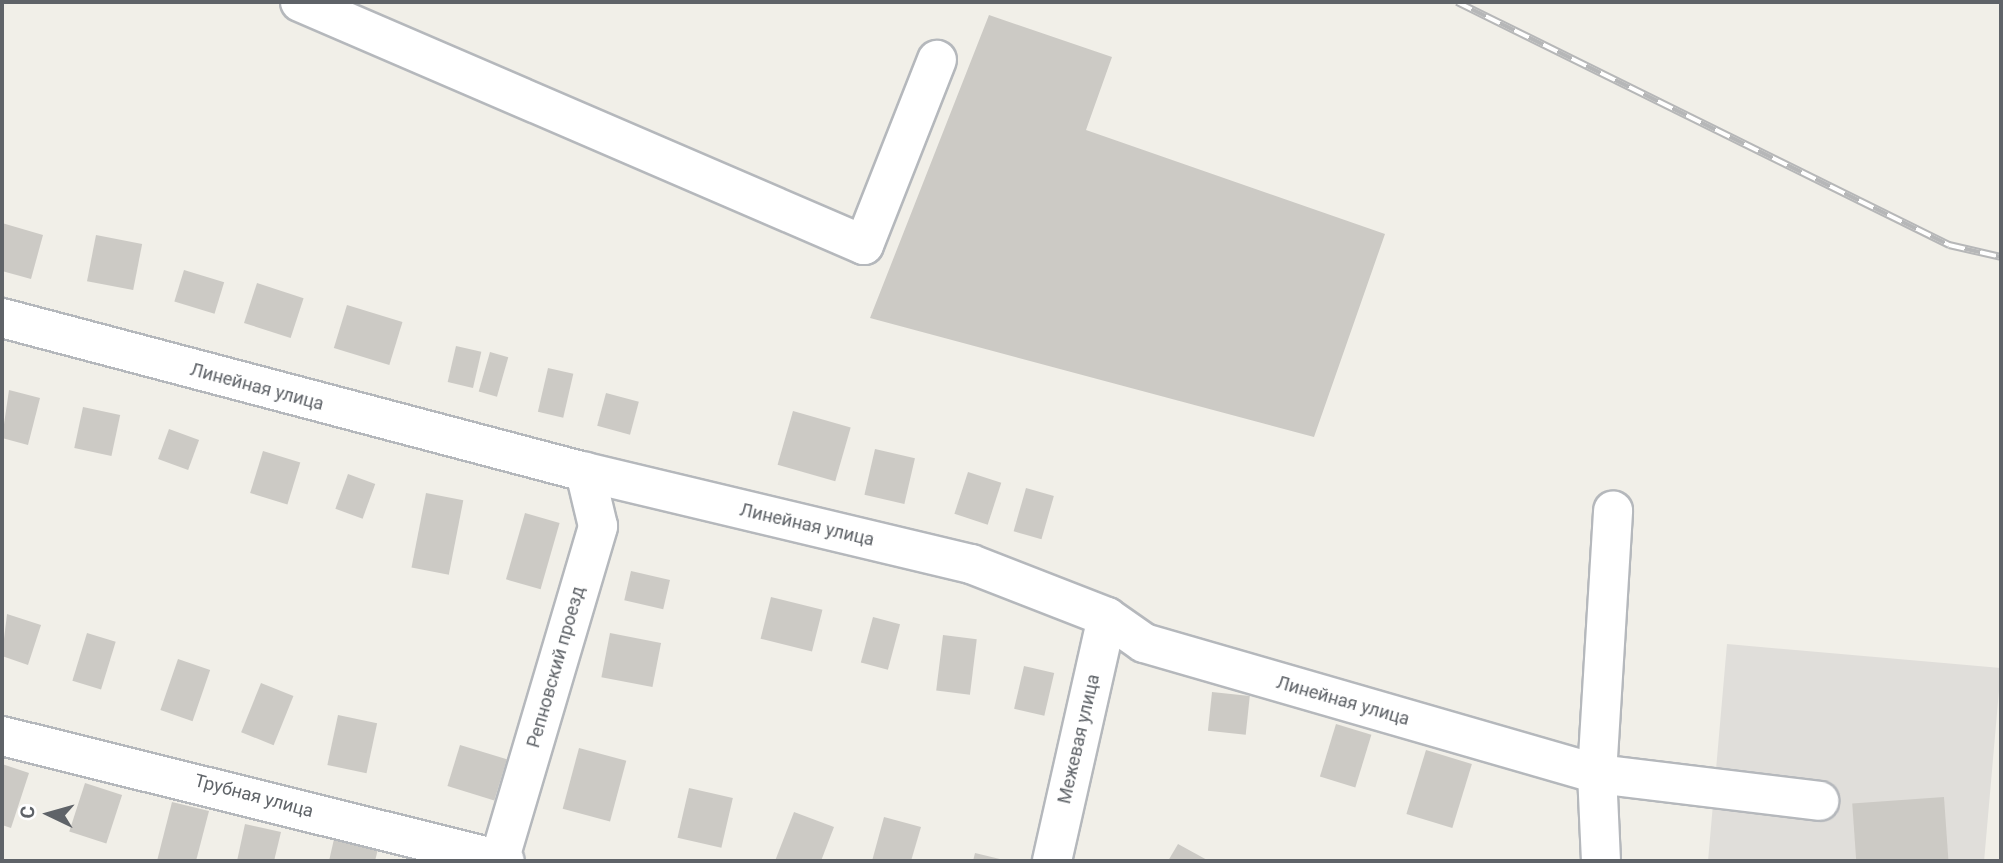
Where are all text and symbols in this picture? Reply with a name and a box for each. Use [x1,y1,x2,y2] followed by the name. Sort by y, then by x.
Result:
[188,359,326,415] street label: Линейная улица
[738,499,876,551] street label: Линейная улица
[523,584,589,750] street label: Репновский проезд
[1054,672,1104,806] street label: Межевая улица
[1274,672,1412,730] street label: Линейная улица
[192,770,316,822] street label: Трубная улица
[14,779,84,849] north arrow
[16,805,40,819] text: С

